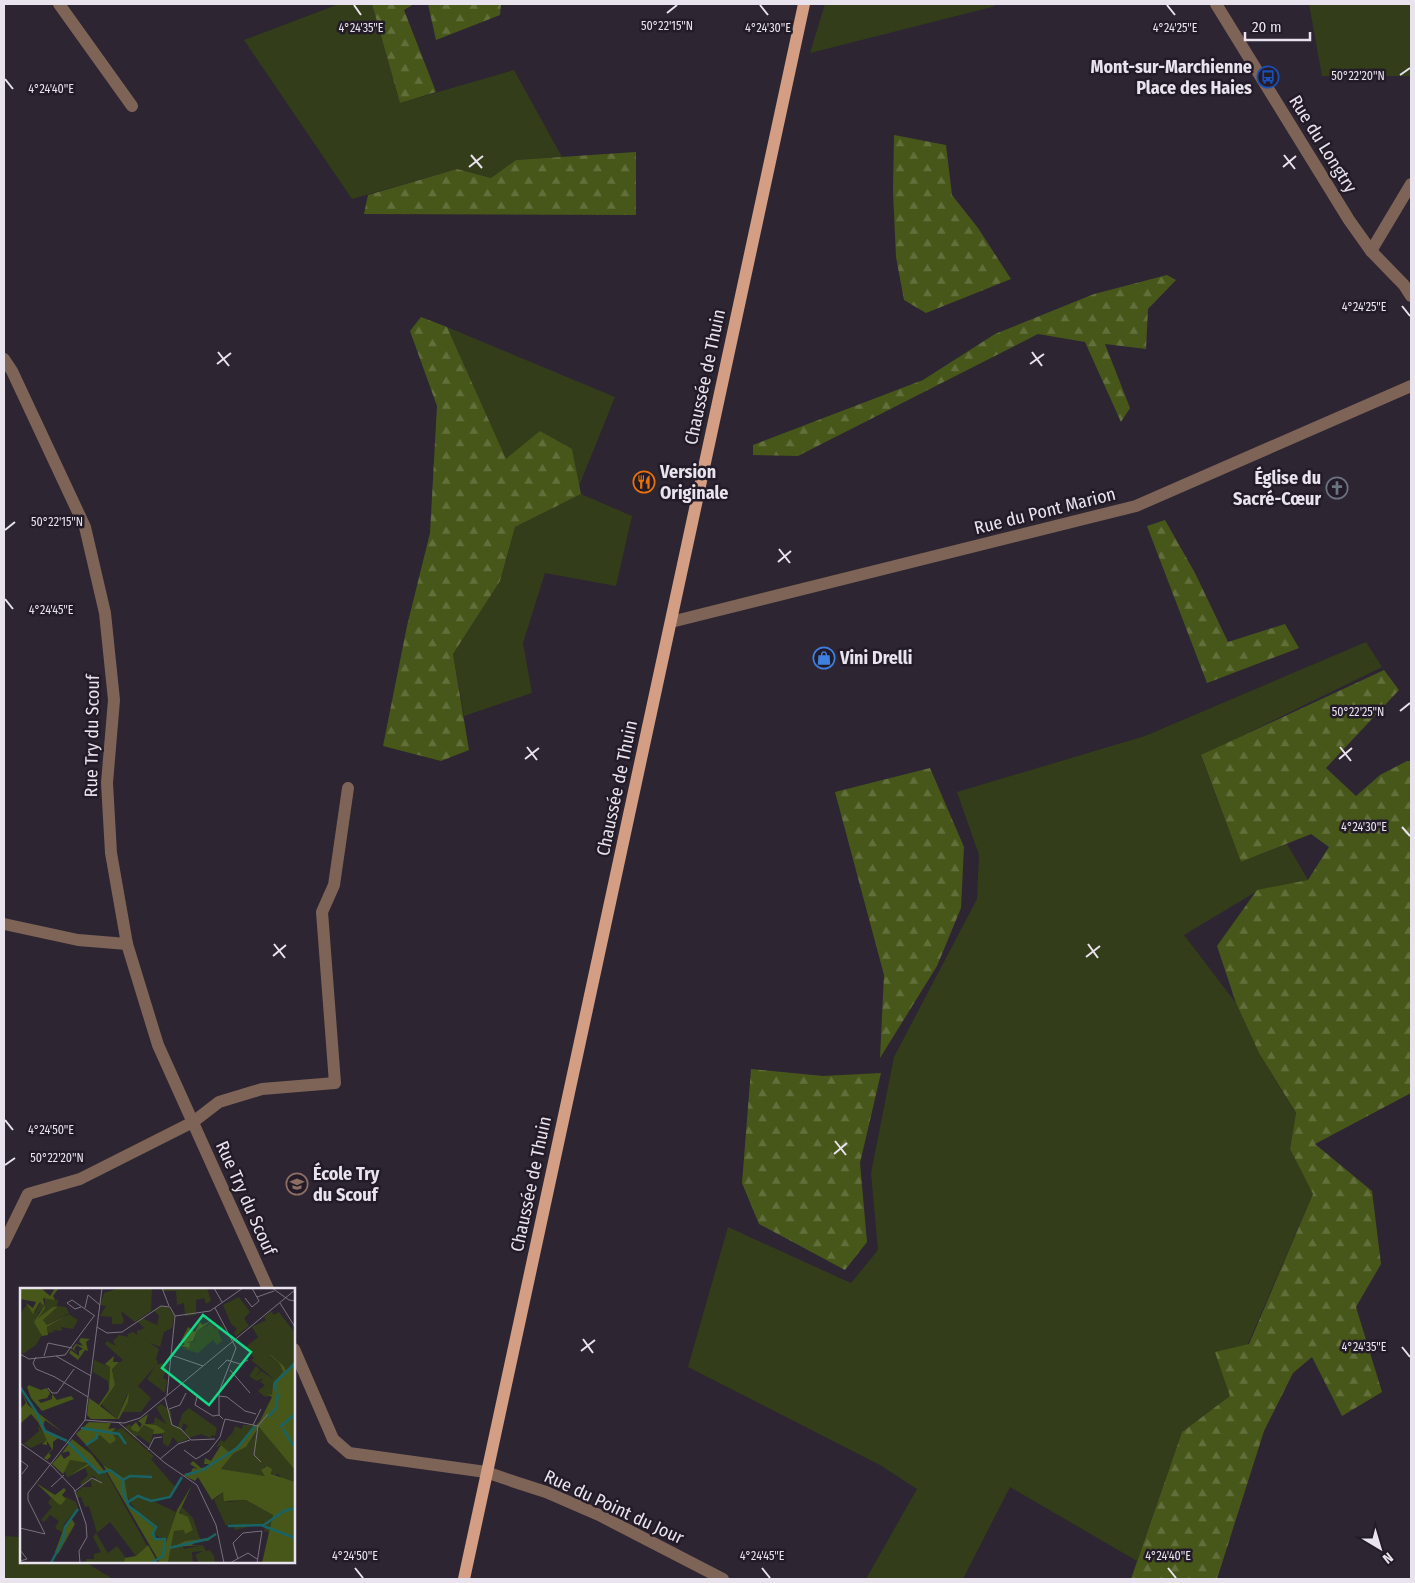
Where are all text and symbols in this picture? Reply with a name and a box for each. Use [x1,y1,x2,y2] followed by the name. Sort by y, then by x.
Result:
[1245,10,1310,42] scale bar
[1252,18,1282,36] text: 20 m
[641,19,693,33] text: 50°22'15"N
[339,21,384,35] text: 4°24'35"E
[745,21,791,35] text: 4°24'30"E
[1153,21,1198,35] text: 4°24'25"E
[1091,56,1252,99] place label: Mont-sur-Marchienne Place des Haies
[1256,65,1280,89] bus stop icon: Mont-sur-Marchienne Place des Haies
[1331,69,1385,83] text: 50°22'20"N
[28,82,74,96] text: 4°24'40"E
[1284,91,1362,197] street label: Rue du Longtry
[1342,300,1387,314] text: 4°24'25"E
[680,307,730,447] street label: Chaussée de Thuin
[659,461,728,504] place label: Version Originale
[1233,466,1321,510] place label: Église du Sacré-Cœur
[632,470,656,494] restaurant icon: Version Originale
[1325,476,1349,500] church icon: Église du Sacré-Cœur
[972,483,1118,539] street label: Rue du Pont Marion
[31,515,83,529] text: 50°22'15"N
[29,603,74,617] text: 4°24'45"E
[812,646,836,670] shop icon: Vini Drelli
[839,647,912,669] place label: Vini Drelli
[80,673,104,798] street label: Rue Try du Scouf
[1332,705,1384,719] text: 50°22'25"N
[592,718,642,858] street label: Chaussée de Thuin
[1341,820,1387,834] text: 4°24'30"E
[506,1114,556,1254] street label: Chaussée de Thuin
[28,1123,74,1137] text: 4°24'50"E
[211,1137,282,1260] street label: Rue Try du Scouf
[30,1151,84,1165] text: 50°22'20"N
[313,1162,380,1206] place label: École Try du Scouf
[285,1172,309,1196] school or university icon: École Try du Scouf
[20,1288,295,1563] inset map
[1342,1340,1387,1354] text: 4°24'35"E
[541,1465,688,1549] street label: Rue du Point du Jour
[1355,1523,1405,1573] north arrow
[332,1549,378,1563] text: 4°24'50"E
[740,1549,785,1563] text: 4°24'45"E
[1145,1549,1191,1563] text: 4°24'40"E
[1379,1549,1396,1567] text: N

